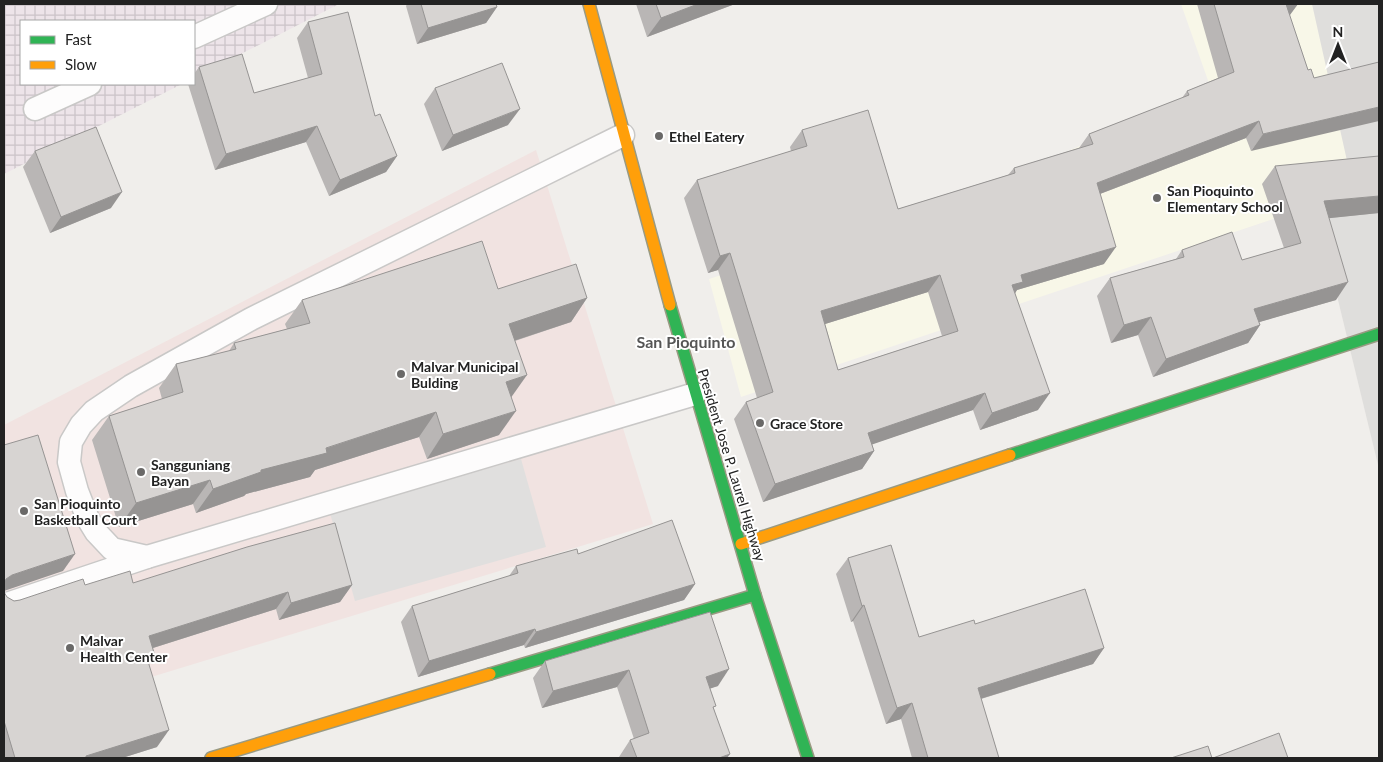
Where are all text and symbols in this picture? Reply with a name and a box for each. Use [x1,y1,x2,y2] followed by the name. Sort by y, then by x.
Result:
[20,20,195,85] legend
[1313,20,1363,70] north arrow
[1333,23,1343,40] text: N
[65,30,92,48] text: Fast
[65,55,97,73] text: Slow
[669,128,745,145] place label: Ethel Eatery
[653,130,665,142] marker: Ethel Eatery
[1167,182,1283,215] place label: San Pioquinto Elementary School
[1151,192,1163,204] marker: San Pioquinto Elementary School
[637,332,736,351] district label: San Pioquinto
[411,358,519,391] place label: Malvar Municipal Bulding
[695,367,770,564] street label: President Jose P. Laurel Highway
[395,368,407,380] marker: Malvar Municipal Bulding
[770,415,843,432] place label: Grace Store
[754,417,766,429] marker: Grace Store
[151,456,231,489] place label: Sangguniang Bayan
[135,466,147,478] marker: Sangguniang Bayan
[34,495,138,528] place label: San Pioquinto Basketball Court
[18,505,30,517] marker: San Pioquinto Basketball Court
[80,632,168,665] place label: Malvar Health Center
[64,642,76,654] marker: Malvar Health Center

